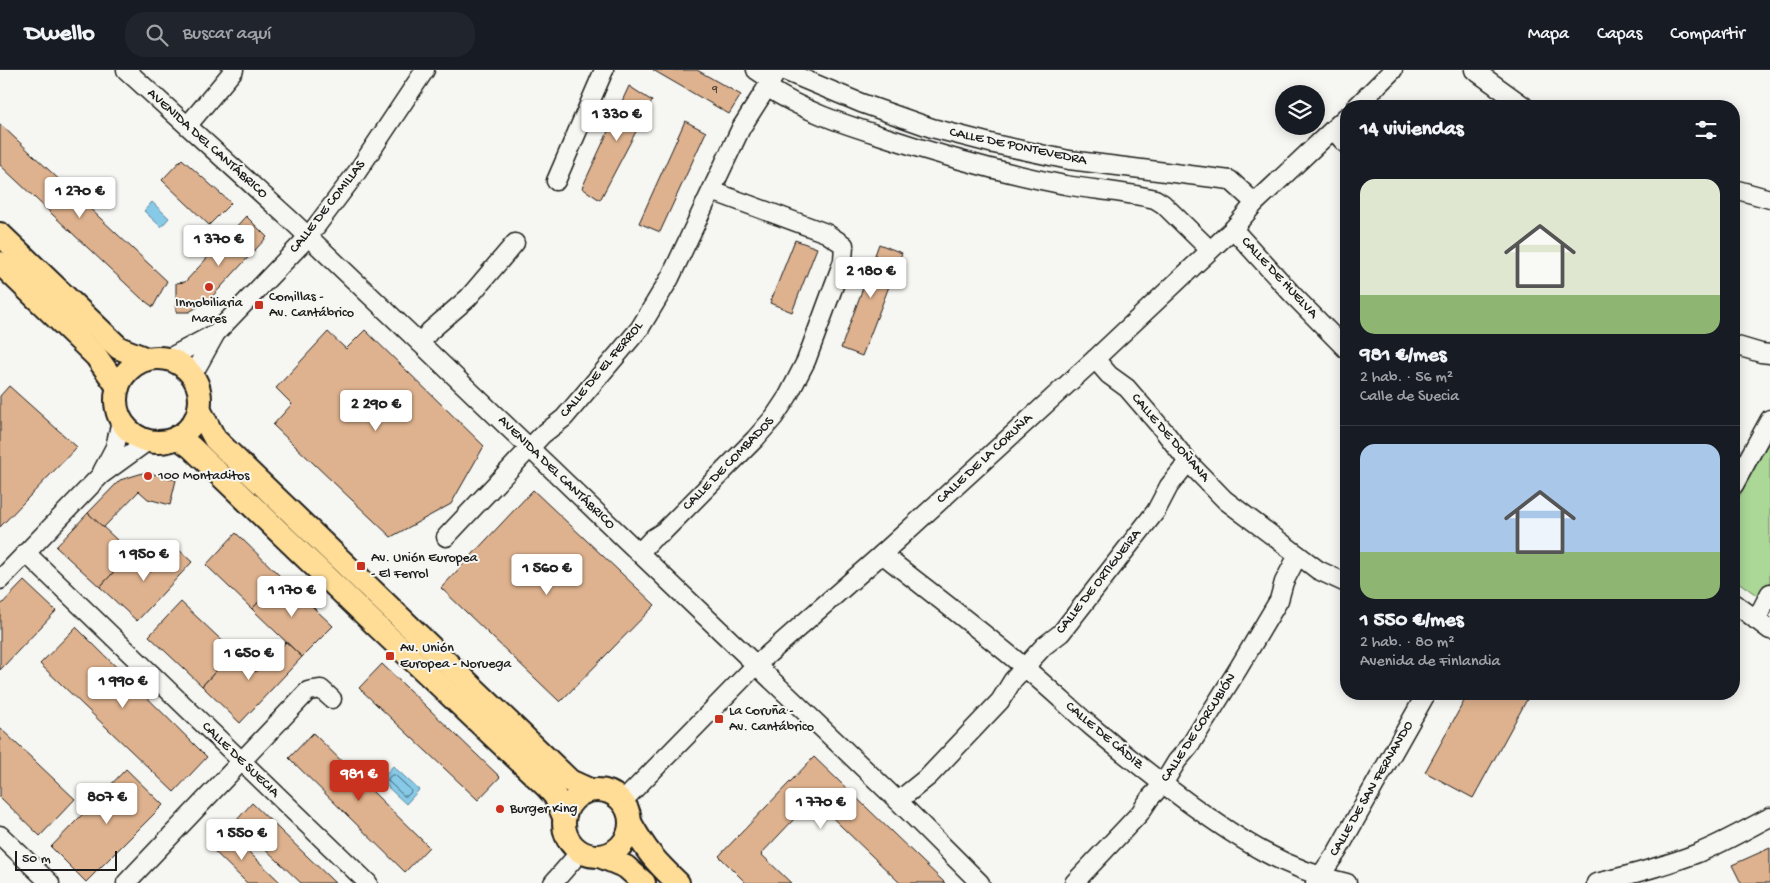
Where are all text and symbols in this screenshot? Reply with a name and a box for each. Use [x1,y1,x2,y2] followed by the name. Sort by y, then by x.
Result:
[125,12,475,57] search box
[25,20,95,49] text: Dwello
[143,21,171,49] icon: search
[183,23,271,46] text: Buscar aquí
[1528,24,1569,45] text: Mapa
[1597,24,1642,45] text: Capas
[1670,24,1745,45] text: Compartir
[711,84,718,96] house number: 9
[143,85,271,203] street label: AVENIDA DEL CANTÁBRICO
[1275,85,1325,135] map controls
[1275,85,1325,135] button: layers
[571,100,663,142] pin: 1 330 €
[592,106,642,125] text: 1 330 €
[1692,116,1720,144] icon: filters
[1360,118,1464,143] text: 14 viviendas
[948,124,1089,170] street label: CALLE DE PONTEVEDRA
[286,157,370,257] street label: CALLE DE COMILLAS
[34,176,126,219] pin: 1 270 €
[56,183,104,202] text: 1 270 €
[1495,211,1585,301] icon: home
[173,224,265,267] pin: 1 370 €
[194,231,244,250] text: 1 370 €
[1237,234,1322,323] street label: CALLE DE HUELVA
[825,256,917,299] pin: 2 180 €
[846,263,896,282] text: 2 180 €
[203,281,215,293] marker: Inmobiliaria Mares
[269,289,354,322] place label: Comillas - Av. Cantábrico
[175,295,244,328] place label: Inmobiliaria Mares
[253,299,265,311] marker: Comillas - Av. Cantábrico
[557,318,648,422] street label: CALLE DE EL FERROL
[1360,344,1447,369] text: 981 €/mes
[1360,369,1453,388] text: 2 hab. · 56 m²
[1360,388,1459,407] text: Calle de Suecia
[330,390,422,432] pin: 2 290 €
[1127,390,1214,486] street label: CALLE DE DOÑANA
[351,396,401,415] text: 2 290 €
[934,410,1037,508] street label: CALLE DE LA CORUÑA
[494,412,619,534] street label: AVENIDA DEL CANTÁBRICO
[680,413,779,515] street label: CALLE DE COMBADOS
[157,468,250,485] place label: 100 Montaditos
[142,470,154,482] marker: 100 Montaditos
[1495,477,1585,567] icon: home
[1053,526,1146,638] street label: CALLE DE ORTIGUEIRA
[98,540,190,582] pin: 1 950 €
[119,546,169,565] text: 1 950 €
[371,550,479,583] place label: Av. Unión Europea - El Ferrol
[501,554,593,596] pin: 1 560 €
[355,560,367,572] marker: Av. Unión Europea - El Ferrol
[522,560,572,579] text: 1 560 €
[246,576,338,618] pin: 1 170 €
[268,582,316,601] text: 1 170 €
[1360,609,1463,634] text: 1 550 €/mes
[1360,634,1455,653] text: 2 hab. · 80 m²
[203,638,295,681] pin: 1 650 €
[400,640,513,673] place label: Av. Unión Europea - Noruega
[224,645,274,664] text: 1 650 €
[384,650,396,662] marker: Av. Unión Europea - Noruega
[1360,653,1500,672] text: Avenida de Finlandia
[77,666,169,709] pin: 1 990 €
[1157,670,1241,786] street label: CALLE DE CORCUBIÓN
[99,673,147,692] text: 1 990 €
[1061,698,1147,774] street label: CALLE DE CÁDIZ
[729,703,814,736] place label: La Coruña - Av. Cantábrico
[713,713,725,725] marker: La Coruña - Av. Cantábrico
[1326,718,1418,860] street label: CALLE DE SAN FERNANDO
[197,719,283,802] street label: CALLE DE SUECIA
[324,760,394,802] pin: 981 €
[341,766,377,785] text: 981 €
[72,782,142,825] pin: 807 €
[775,788,867,830] pin: 1 770 €
[87,789,127,808] text: 807 €
[796,794,846,813] text: 1 770 €
[509,801,578,818] place label: Burger King
[494,803,506,815] marker: Burger King
[196,818,288,861] pin: 1 550 €
[217,825,267,844] text: 1 550 €
[15,848,118,871] scale bar
[22,851,51,868] text: 50 m

